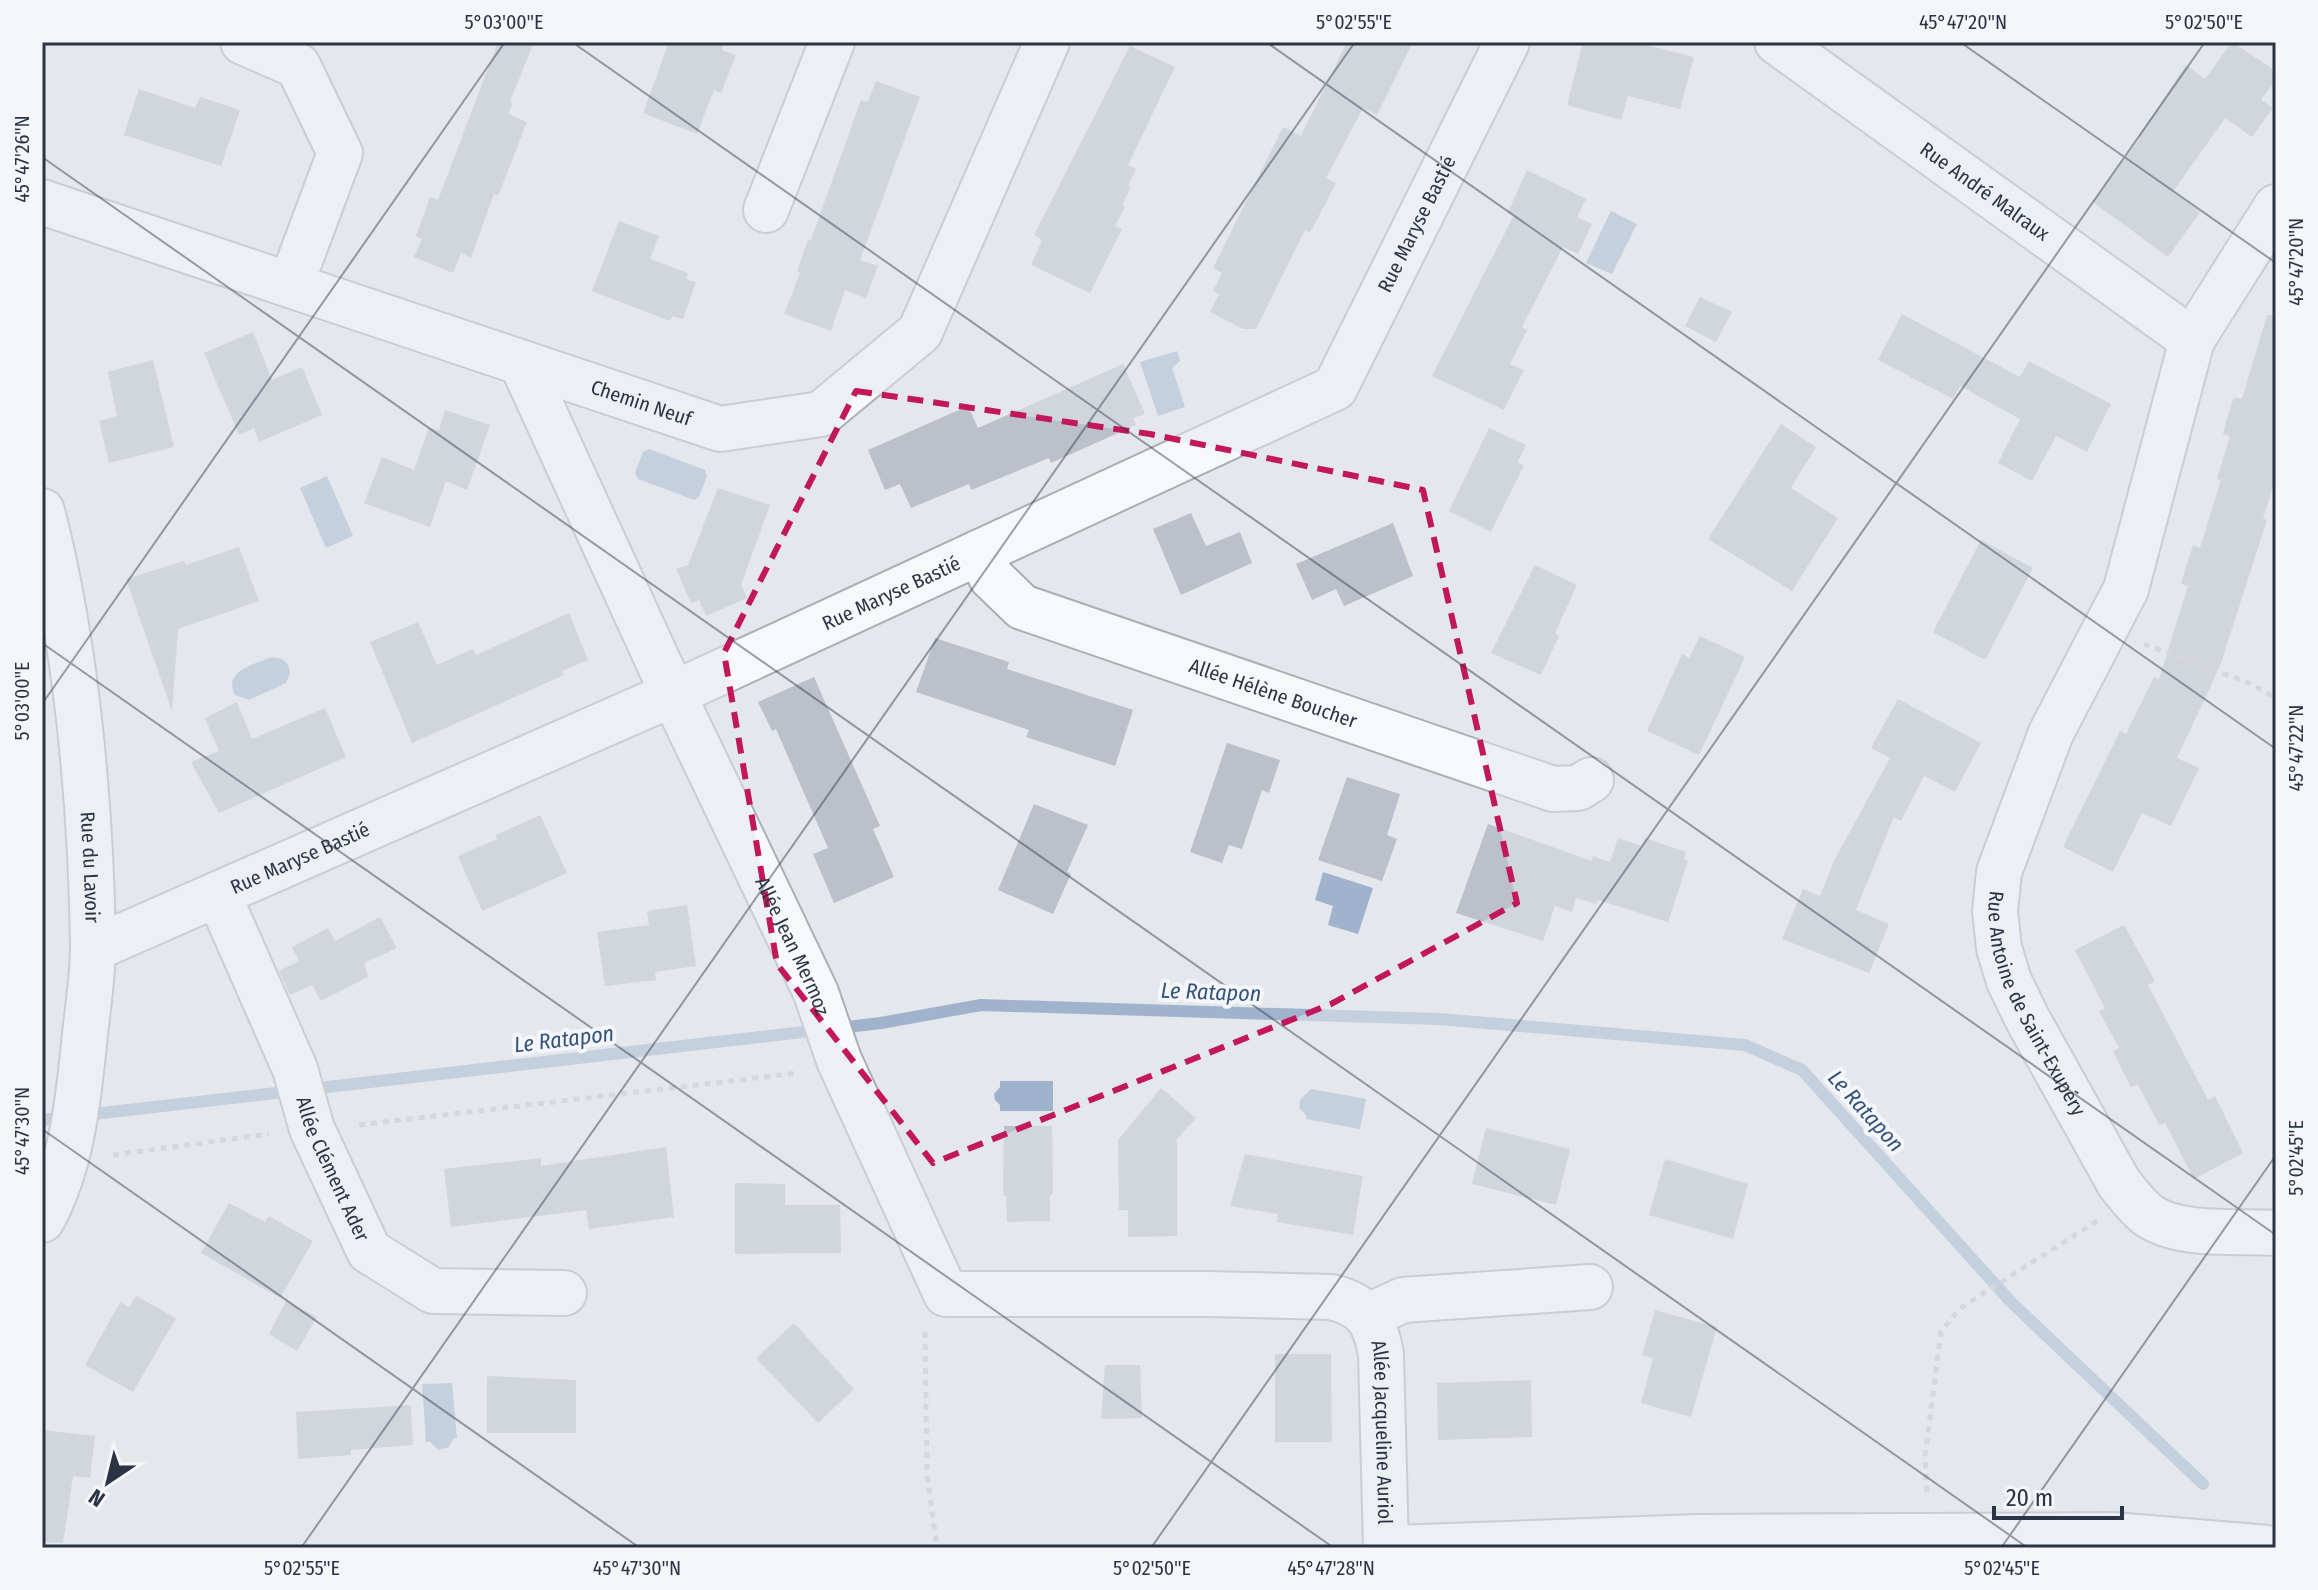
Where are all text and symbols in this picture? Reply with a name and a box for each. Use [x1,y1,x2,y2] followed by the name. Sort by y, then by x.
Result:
[464,10,544,34] text: 5°03'00"E
[1316,10,1392,34] text: 5°02'55"E
[1919,10,2007,34] text: 45°47'20"N
[2165,10,2243,34] text: 5°02'50"E
[10,115,34,203] text: 45°47'26"N
[1916,137,2054,246] street label: Rue André Malraux
[1372,152,1461,296] street label: Rue Maryse Bastié
[2284,218,2308,306] text: 45°47'20"N
[588,375,697,431] street label: Chemin Neuf
[818,551,964,635] street label: Rue Maryse Bastié
[1186,653,1360,733] street label: Allée Hélène Boucher
[10,661,34,741] text: 5°03'00"E
[2284,705,2308,791] text: 45°47'22"N
[75,811,105,923] street label: Rue du Lavoir
[227,817,373,899] street label: Rue Maryse Bastié
[750,873,835,1019] street label: Allée Jean Mermoz
[1983,890,2091,1120] street label: Rue Antoine de Saint-Exupéry
[1160,977,1262,1007] water label: Le Ratapon
[513,1019,615,1059] water label: Le Ratapon
[1822,1065,1910,1157] water label: Le Ratapon
[10,1087,34,1175] text: 45°47'30"N
[291,1094,375,1245] street label: Allée Clément Ader
[2284,1120,2308,1196] text: 5°02'45"E
[1366,1338,1397,1525] street label: Allée Jacqueline Auriol
[68,1442,148,1522] north arrow
[1994,1470,2122,1520] scale bar
[84,1483,110,1513] text: N
[2006,1484,2053,1512] text: 20 m
[264,1556,340,1580] text: 5°02'55"E
[593,1556,681,1580] text: 45°47'30"N
[1113,1556,1191,1580] text: 5°02'50"E
[1287,1556,1375,1580] text: 45°47'28"N
[1964,1556,2040,1580] text: 5°02'45"E

